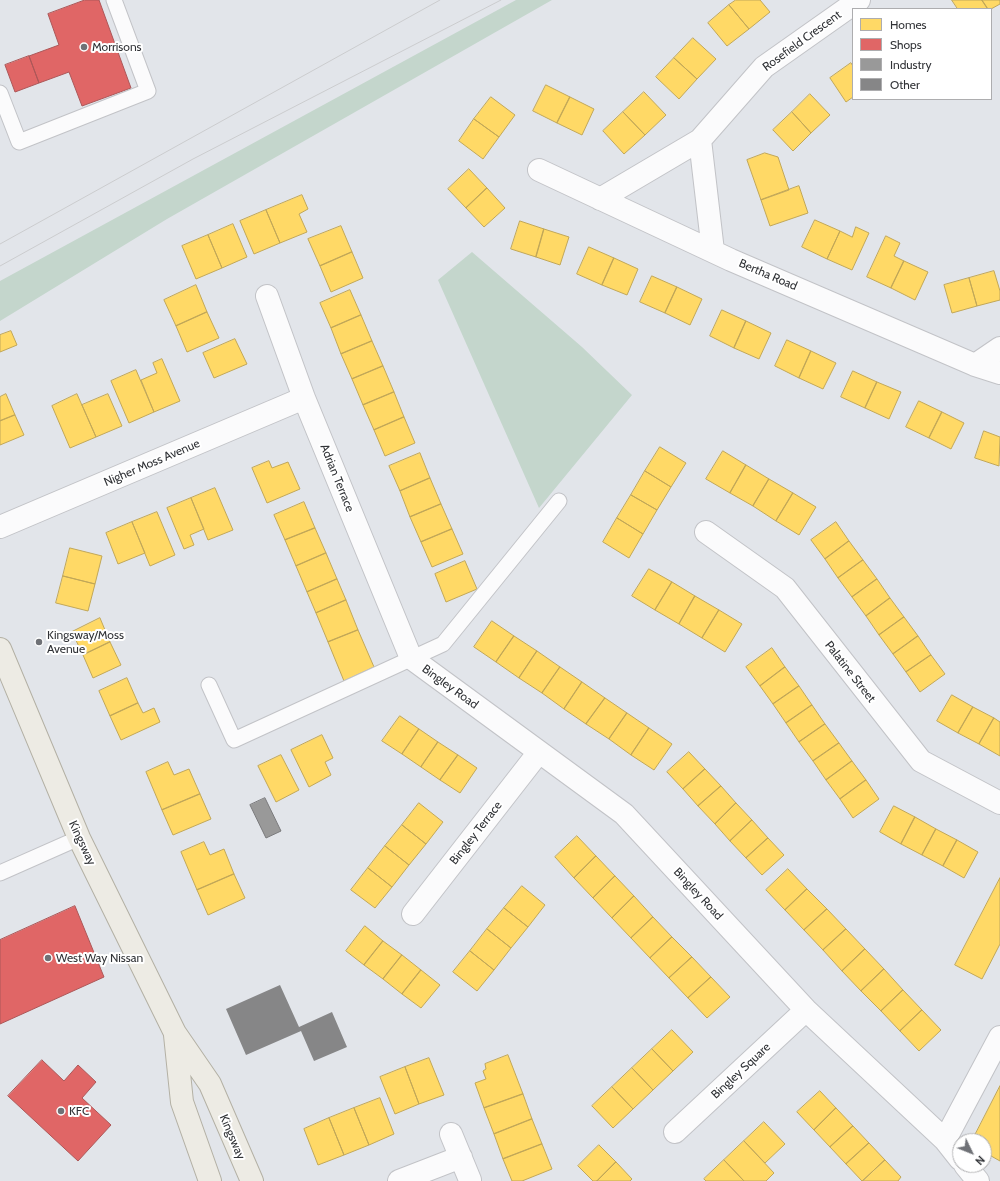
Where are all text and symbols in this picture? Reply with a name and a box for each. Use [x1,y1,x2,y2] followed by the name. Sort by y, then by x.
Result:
[760,8,844,74] street label: Rosefield Crescent
[852,8,992,100] legend
[890,17,927,32] text: Homes
[890,37,922,52] text: Shops
[92,40,142,54] place label: Morrisons
[79,42,89,52] marker: Morrisons
[890,57,931,72] text: Industry
[890,77,920,92] text: Other
[737,256,799,294] street label: Bertha Road
[102,436,202,490] street label: Nigher Moss Avenue
[317,442,357,514] street label: Adrian Terrace
[47,628,124,656] place label: Kingsway/Moss Avenue
[34,637,44,647] marker: Kingsway/Moss Avenue
[822,638,878,706] street label: Palatine Street
[419,662,481,712] street label: Bingley Road
[447,799,505,867] street label: Bingley Terrace
[65,818,99,868] street label: Kingsway
[670,865,726,923] street label: Bingley Road
[56,951,143,965] place label: West Way Nissan
[43,953,53,963] marker: West Way Nissan
[708,1040,774,1102] street label: Bingley Square
[69,1104,89,1118] place label: KFC
[56,1106,66,1116] marker: KFC
[216,1112,248,1162] street label: Kingsway
[952,1133,992,1173] north arrow
[972,1153,988,1168] text: N

